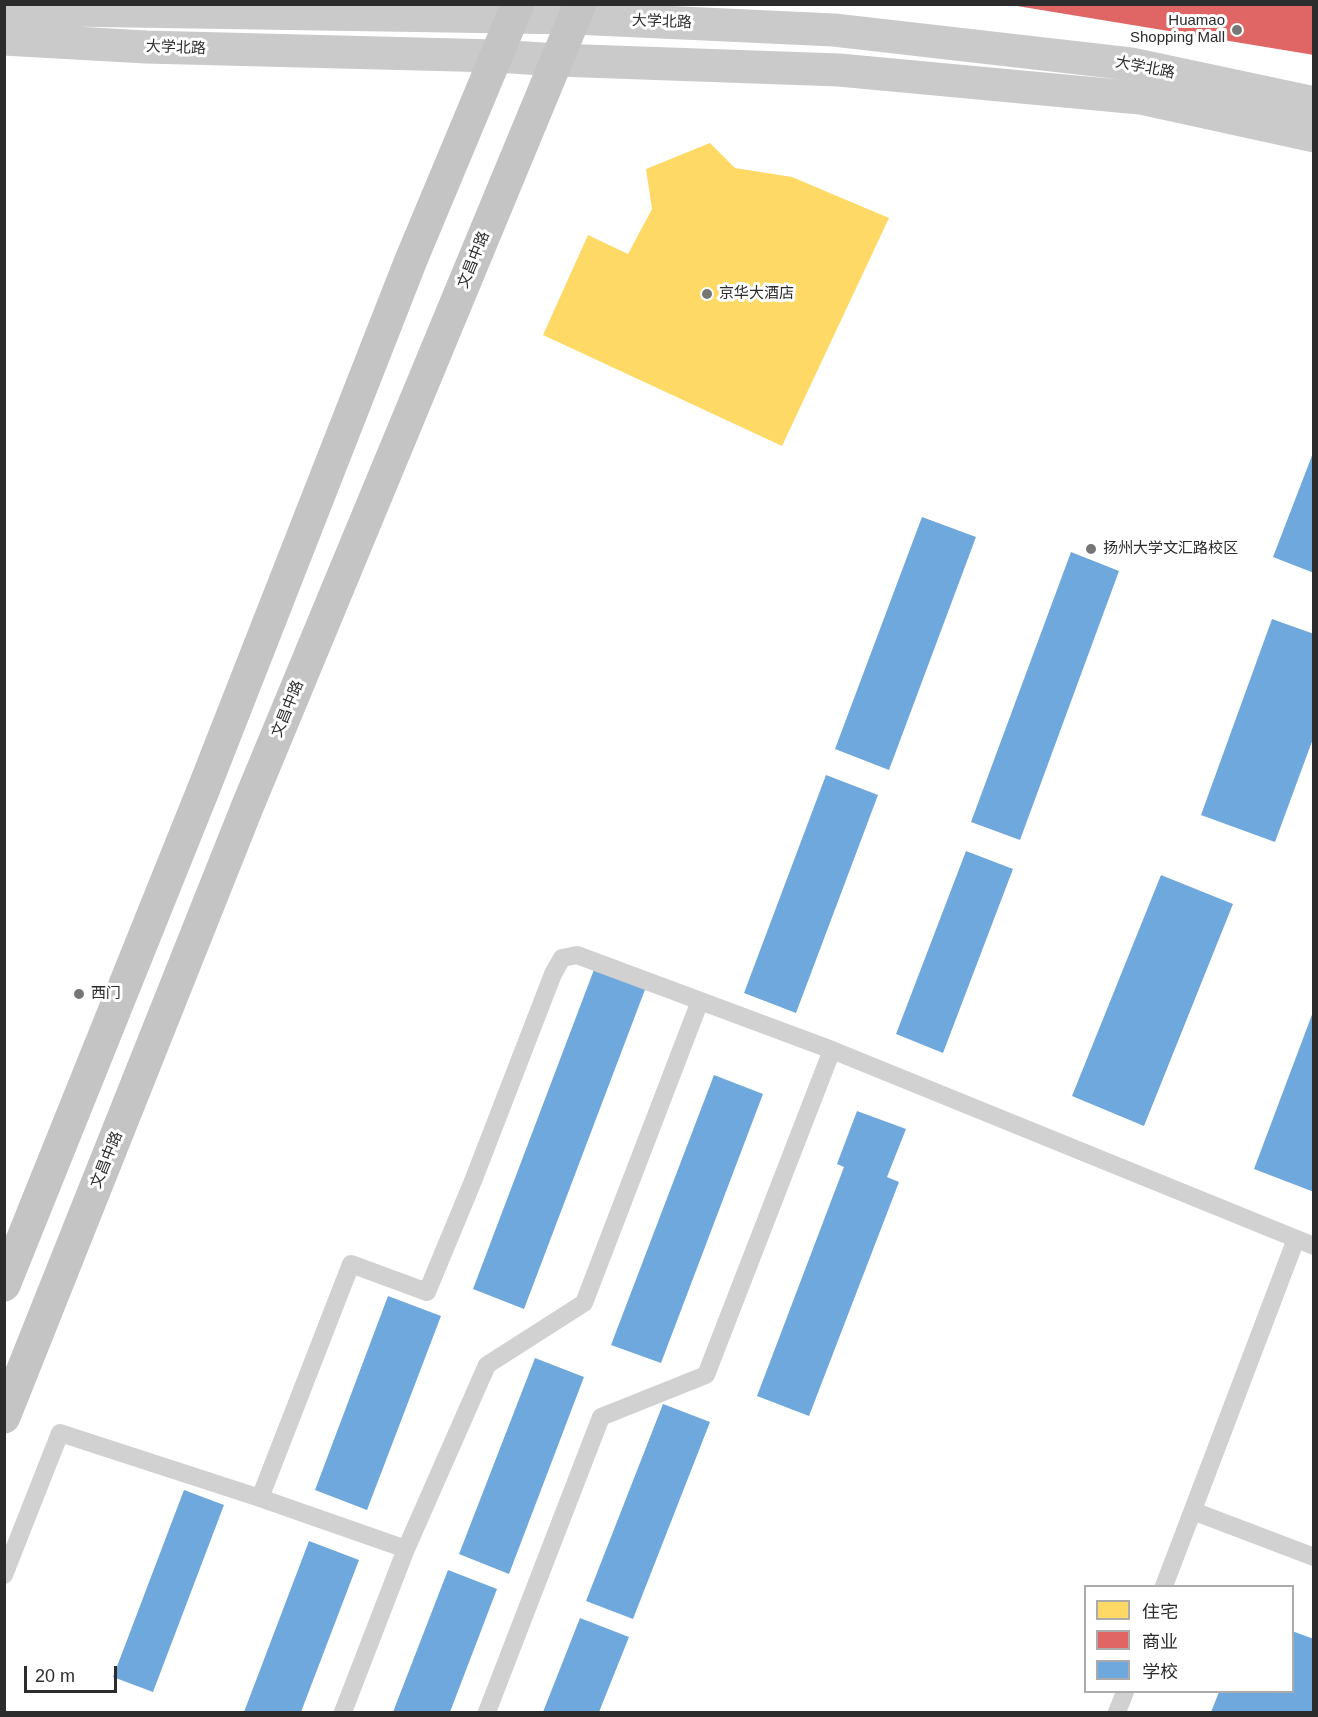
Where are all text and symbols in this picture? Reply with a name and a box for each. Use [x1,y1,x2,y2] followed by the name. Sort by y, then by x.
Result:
[632,12,692,32] street label: 大学北路
[1130,12,1225,47] place label: Huamao Shopping Mall
[1230,23,1244,37] marker: Huamao Shopping Mall
[146,38,206,58] street label: 大学北路
[1114,53,1176,83] street label: 大学北路
[454,229,494,291] street label: 文昌中路
[719,285,794,303] place label: 京华大酒店
[700,287,714,301] marker: 京华大酒店
[1103,540,1238,558] place label: 扬州大学文汇路校区
[1084,542,1098,556] marker: 扬州大学文汇路校区
[268,678,308,740] street label: 文昌中路
[91,985,121,1003] place label: 西门
[72,987,86,1001] marker: 西门
[87,1129,127,1191] street label: 文昌中路
[1084,1585,1294,1693] legend
[1142,1602,1178,1622] text: 住宅
[1142,1632,1178,1652] text: 商业
[27,1654,120,1692] scale bar
[1142,1662,1178,1682] text: 学校
[35,1666,75,1686] text: 20 m

